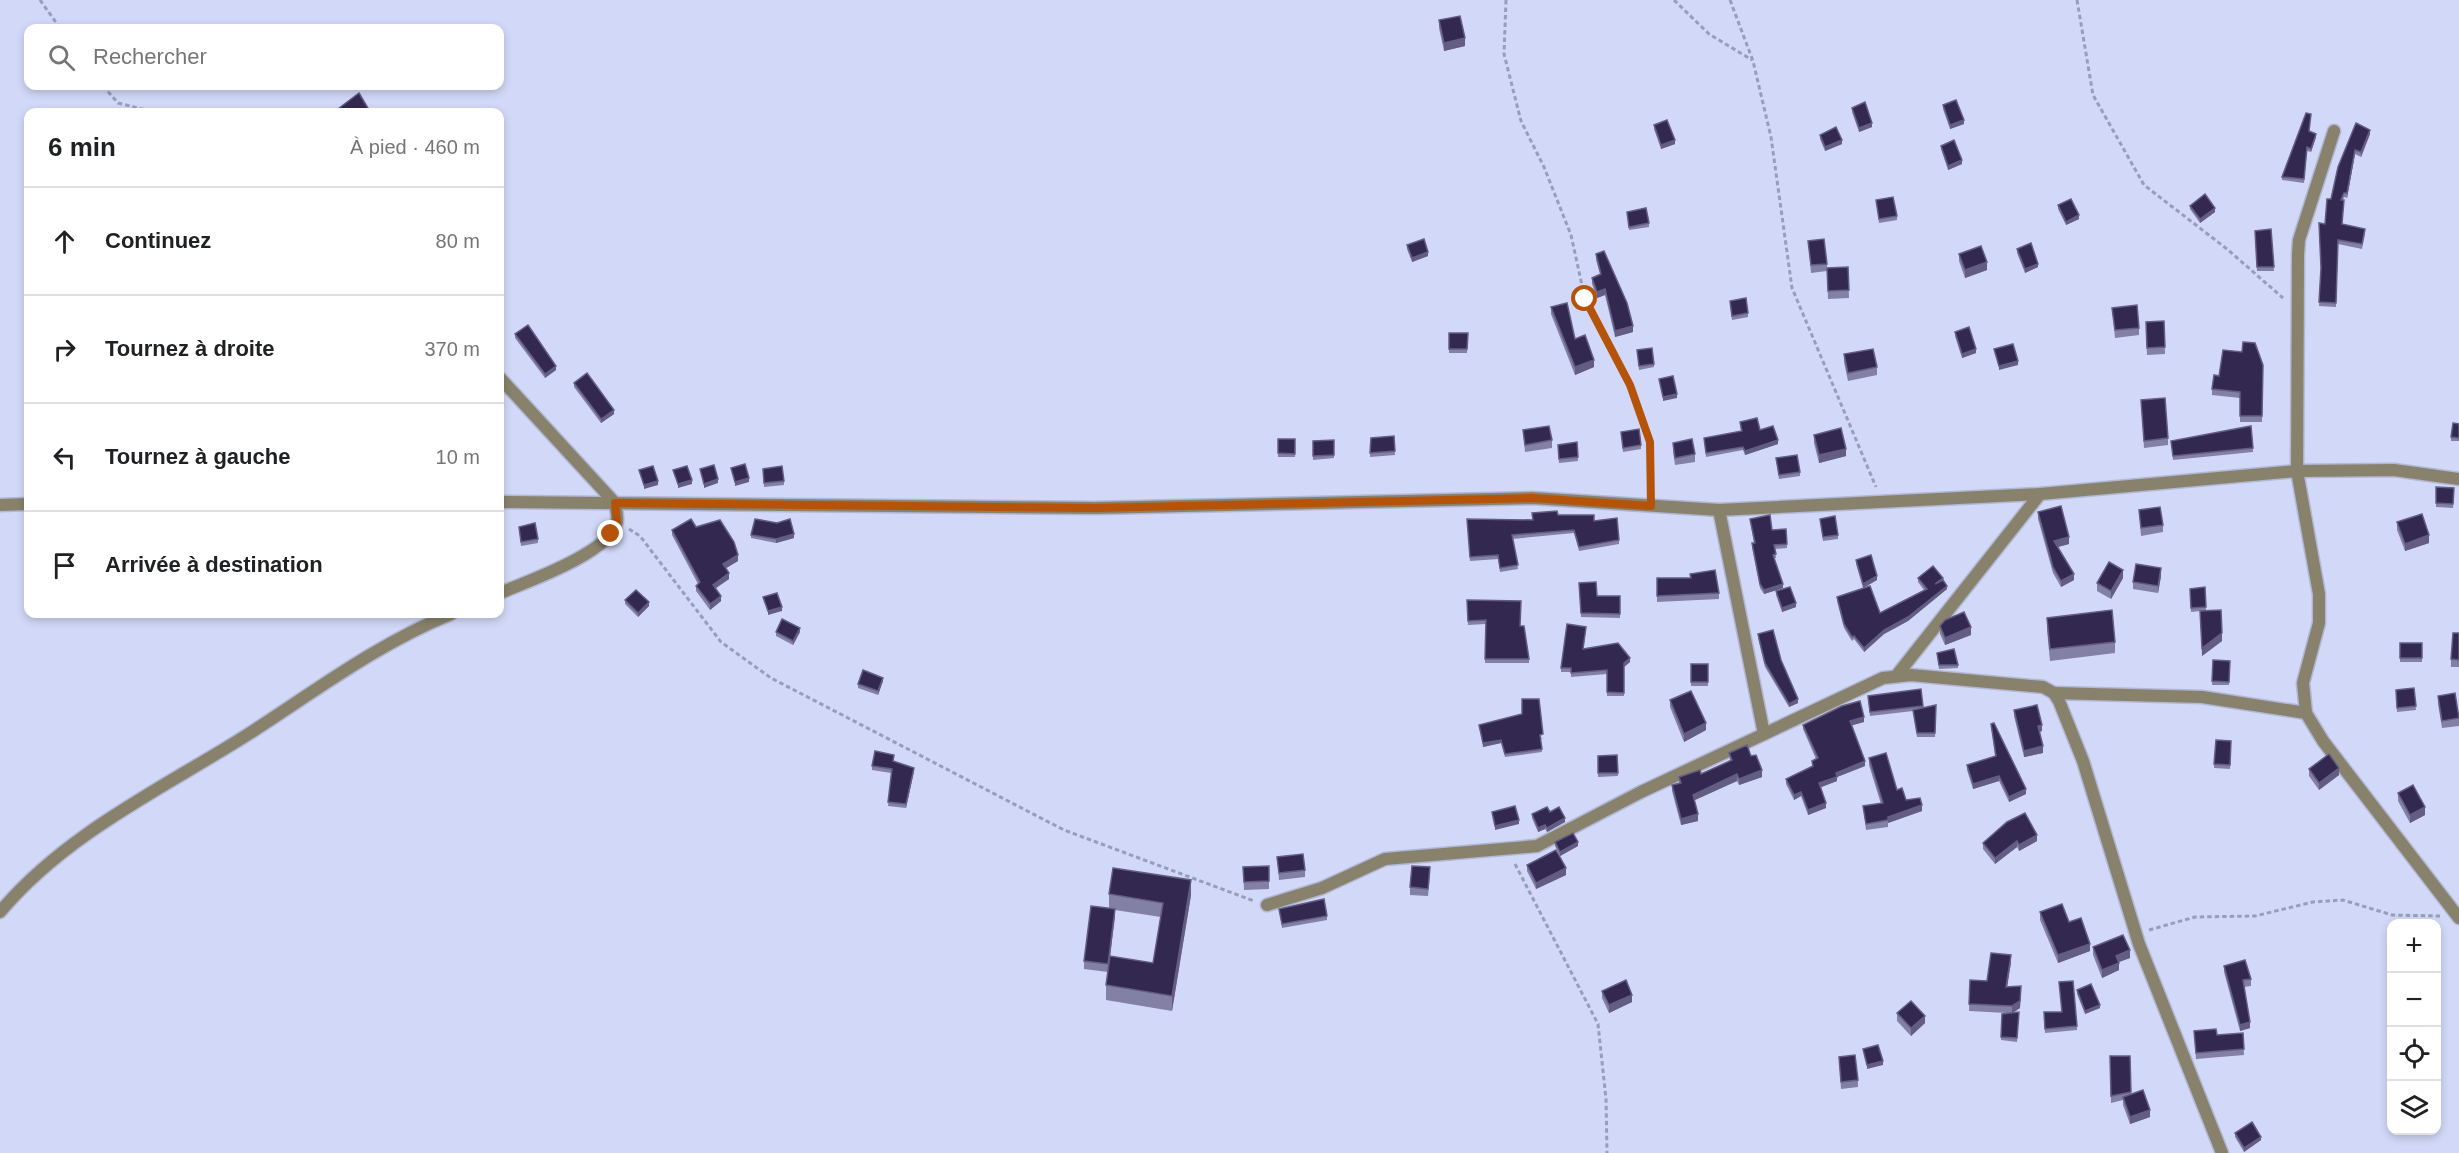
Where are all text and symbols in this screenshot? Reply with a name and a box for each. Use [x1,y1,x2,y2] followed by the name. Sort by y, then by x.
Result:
[24,24,504,90] search box
[45,41,78,74] icon: search
[93,44,207,69] text: Rechercher
[48,132,116,162] text: 6 min
[350,136,480,158] text: À pied · 460 m
[48,225,81,258] icon: ahead
[105,228,211,253] text: Continuez
[436,230,480,252] text: 80 m
[1571,285,1597,311] route start
[48,333,81,366] icon: right
[105,336,275,361] text: Tournez à droite
[424,338,480,360] text: 370 m
[48,441,81,474] icon: left
[105,444,290,469] text: Tournez à gauche
[436,446,480,468] text: 10 m
[597,520,623,546] route end
[48,549,81,582] icon: arrive
[105,552,323,577] text: Arrivée à destination
[2387,919,2441,1135] map controls
[2387,919,2441,973] button: +
[2387,973,2441,1027] button: −
[2387,1027,2441,1081] button: locate
[2387,1081,2441,1135] button: layers

